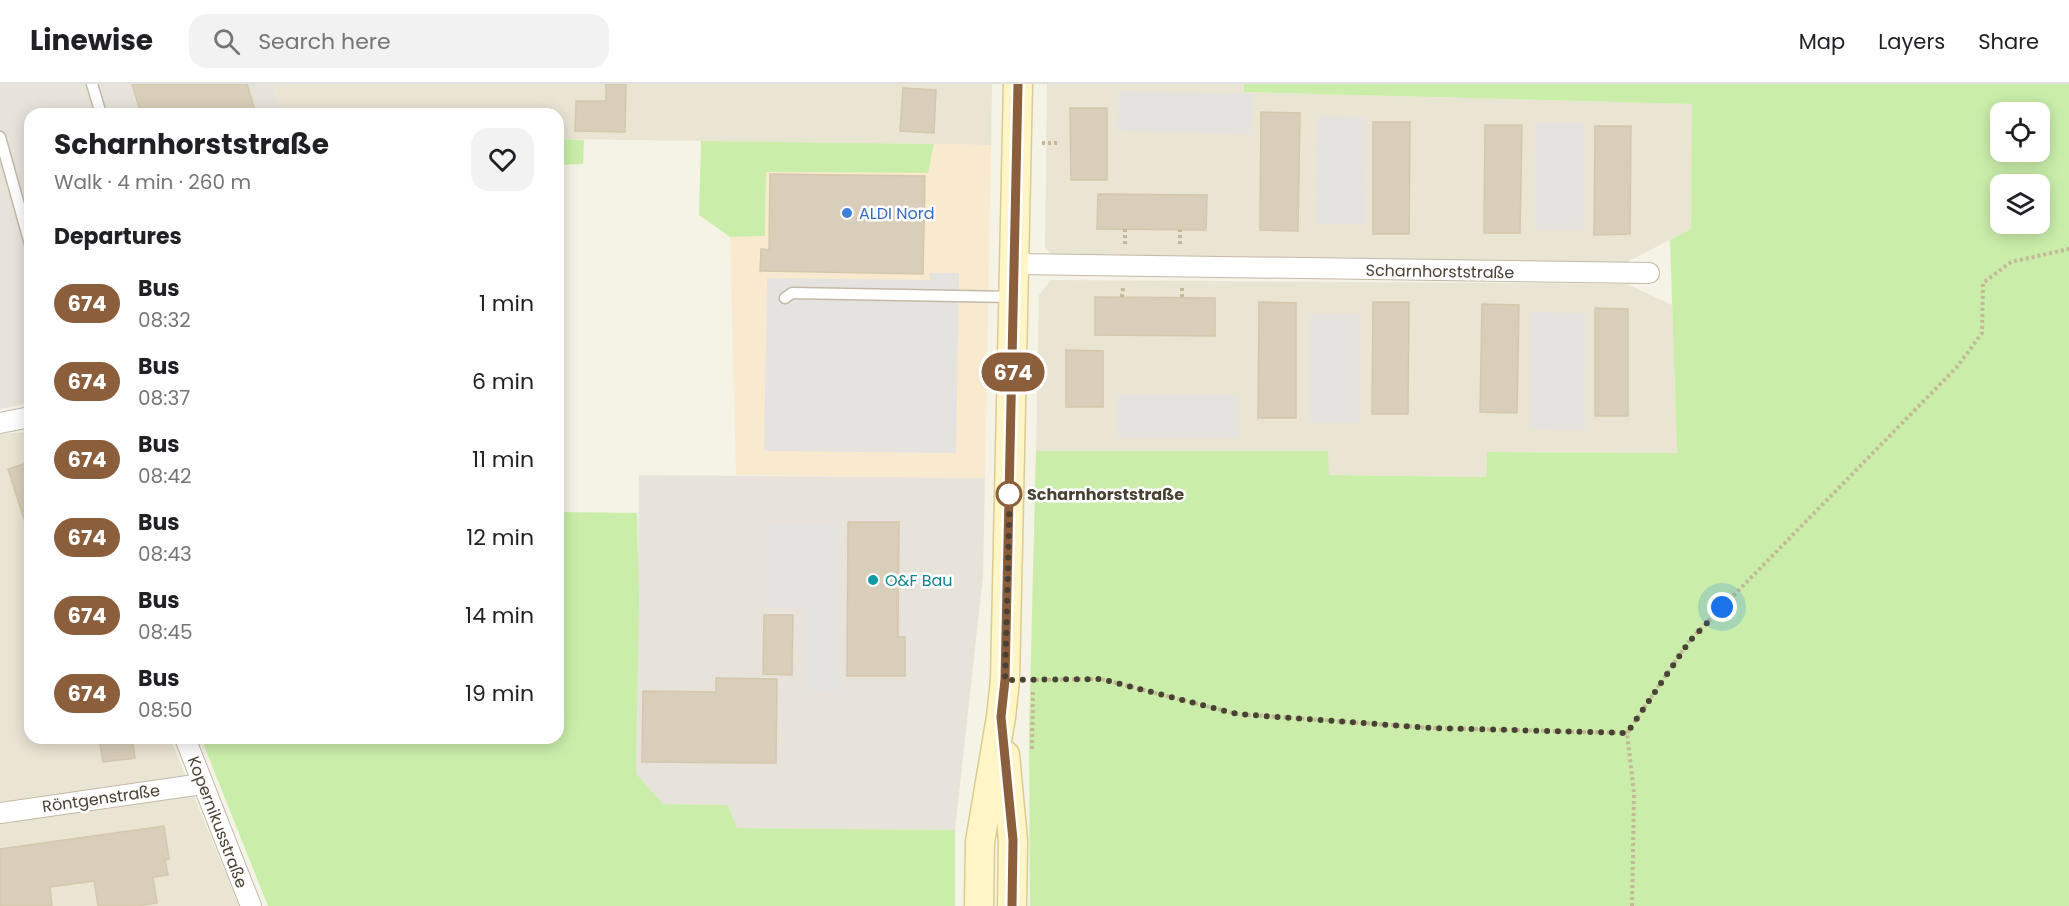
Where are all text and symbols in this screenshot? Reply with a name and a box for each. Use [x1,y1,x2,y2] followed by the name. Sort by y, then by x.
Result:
[189,14,609,68] search box
[30,21,153,60] text: Linewise
[210,25,243,58] icon: search
[258,26,391,57] text: Search here
[1799,27,1845,56] text: Map
[1878,27,1945,56] text: Layers
[1978,27,2039,56] text: Share
[1990,102,2050,234] map controls
[1990,102,2050,162] button: locate
[54,125,329,164] text: Scharnhorststraße
[471,128,534,191] button: heart
[54,168,251,196] text: Walk · 4 min · 260 m
[1990,174,2050,234] button: layers
[859,202,935,225] place label: ALDI Nord
[840,206,854,220] marker: ALDI Nord
[54,221,182,252] text: Departures
[1365,259,1515,284] street label: Scharnhorststraße
[138,273,180,304] text: Bus
[479,288,534,319] text: 1 min
[68,289,106,318] text: 674
[138,306,191,334] text: 08:32
[138,351,180,382] text: Bus
[978,352,1048,392] line badge: 674
[994,358,1032,387] text: 674
[472,366,534,397] text: 6 min
[68,367,106,396] text: 674
[138,384,190,412] text: 08:37
[138,429,180,460] text: Bus
[472,444,534,475] text: 11 min
[68,445,106,474] text: 674
[138,462,192,490] text: 08:42
[996,481,1022,507] marker: Scharnhorststraße
[1027,483,1184,506] place label: Scharnhorststraße
[138,507,180,538] text: Bus
[466,522,534,553] text: 12 min
[68,523,106,552] text: 674
[138,540,192,568] text: 08:43
[885,569,953,592] place label: O&F Bau
[866,573,880,587] marker: O&F Bau
[138,585,180,616] text: Bus
[1707,592,1737,622] your location
[465,600,534,631] text: 14 min
[68,601,106,630] text: 674
[138,618,193,646] text: 08:45
[138,663,180,694] text: Bus
[465,678,534,709] text: 19 min
[68,679,106,708] text: 674
[138,696,193,724] text: 08:50
[182,753,253,891] street label: Kopernikusstraße
[41,779,162,818] street label: Röntgenstraße

